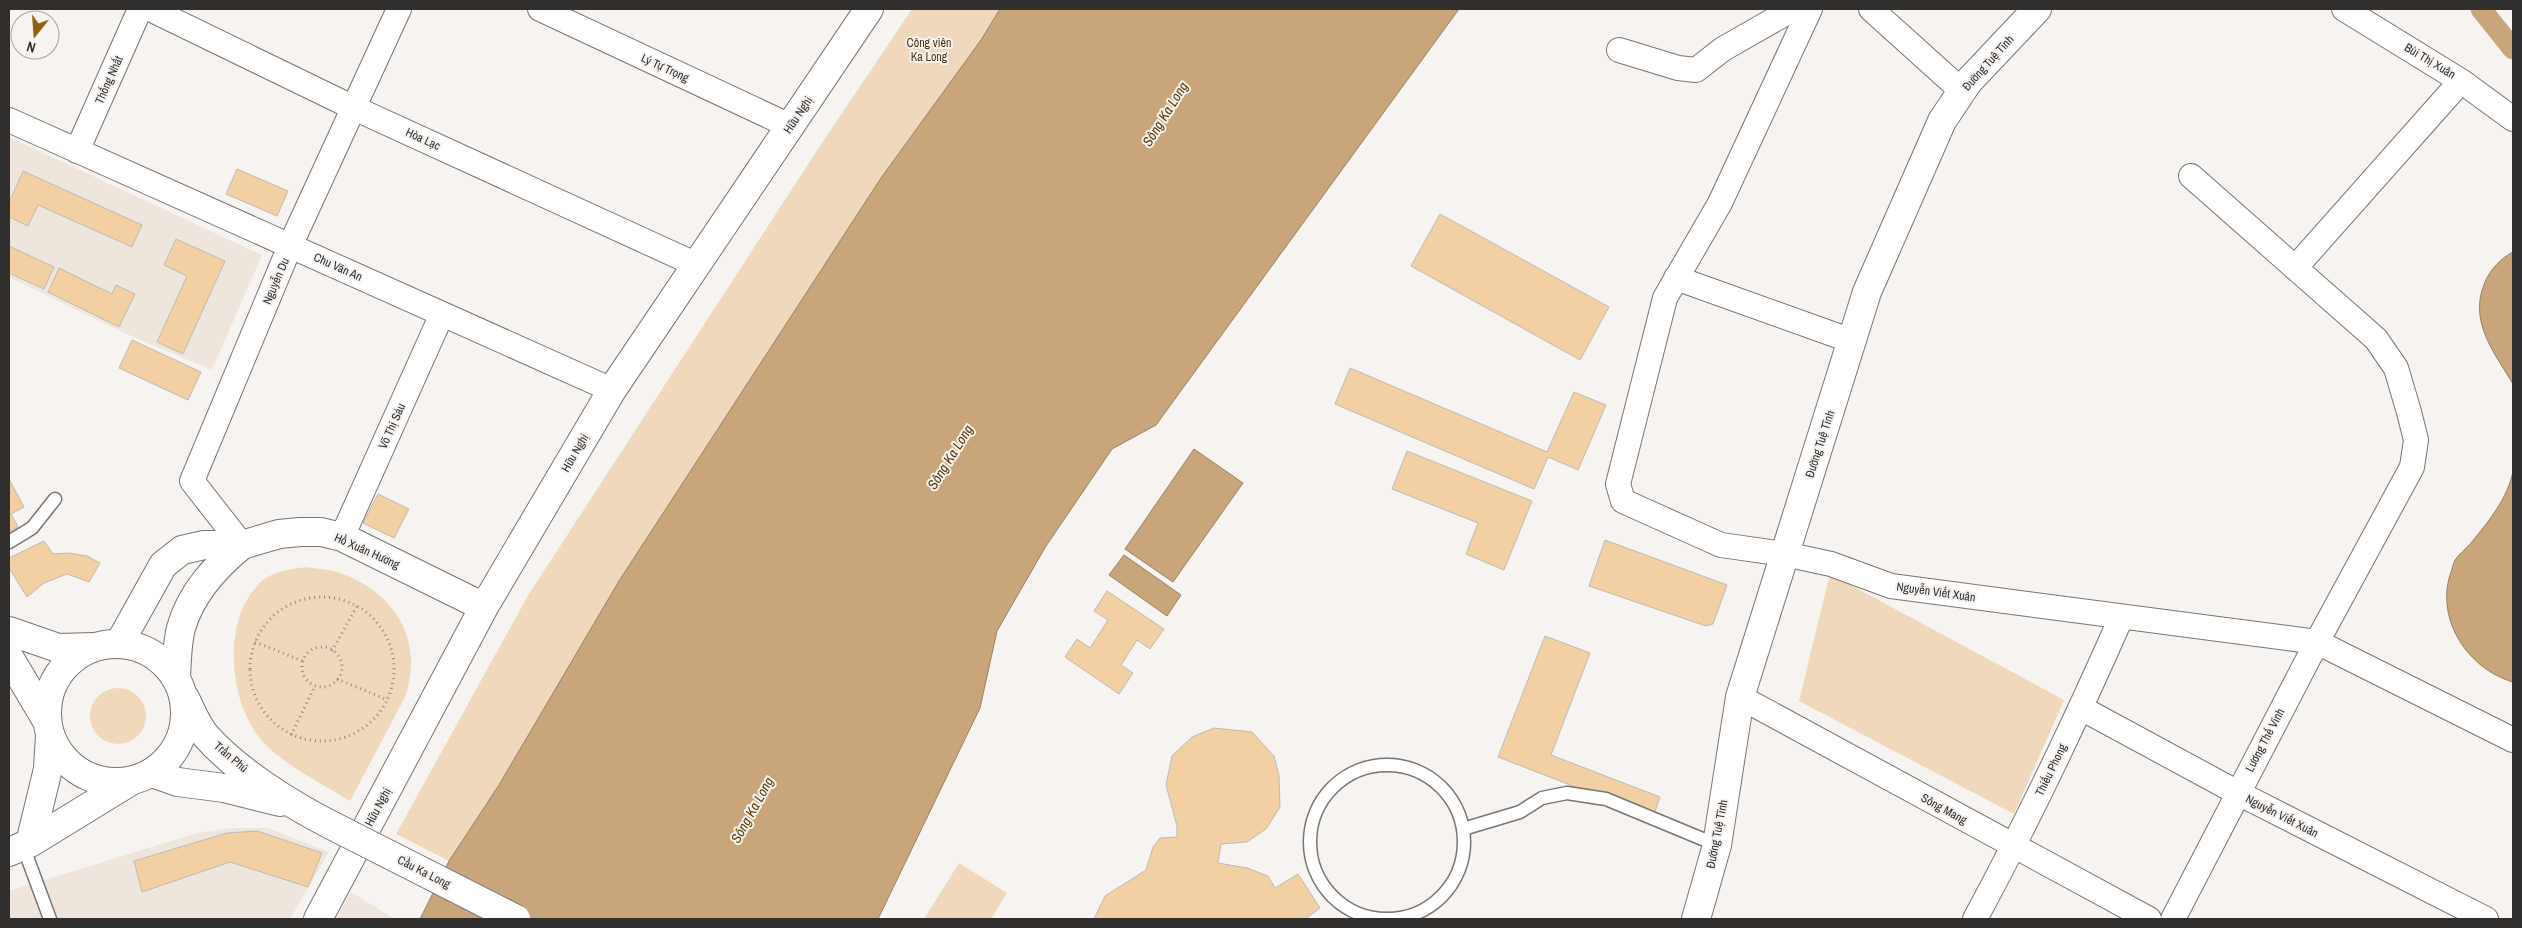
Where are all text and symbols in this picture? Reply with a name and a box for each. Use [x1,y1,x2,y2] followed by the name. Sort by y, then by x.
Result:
[10,10,60,60] north arrow
[1959,32,2017,94] street label: Đường Tuệ Tĩnh
[907,35,951,65] park label: Công viên Ka Long
[25,38,38,57] text: N
[2401,39,2459,83] street label: Bùi Thị Xuân
[638,50,692,86] street label: Lý Tự Trọng
[91,53,127,107] street label: Thống Nhất
[1138,78,1192,150] water label: Sông Ka Long
[780,93,816,137] street label: Hữu Nghị
[403,124,443,154] street label: Hòa Lạc
[311,249,365,285] street label: Chu Văn An
[259,255,293,307] street label: Nguyễn Du
[375,401,409,451] street label: Võ Thị Sáu
[1802,408,1838,480] street label: Đường Tuệ Tĩnh
[923,421,977,493] water label: Sông Ka Long
[558,431,592,475] street label: Hữu Nghị
[332,529,403,573] street label: Hồ Xuân Hương
[1895,579,1977,605] street label: Nguyễn Viết Xuân
[2242,705,2288,775] street label: Lương Thế Vinh
[210,738,252,776] street label: Trần Phú
[2031,741,2071,799] street label: Thiếu Phong
[726,773,778,846] water label: Sông Ka Long
[361,785,395,829] street label: Hữu Nghị
[1918,790,1970,828] street label: Sông Mang
[2243,791,2321,841] street label: Nguyễn Viết Xuân
[1702,798,1732,870] street label: Đường Tuệ Tĩnh
[395,852,454,892] street label: Cầu Ka Long

